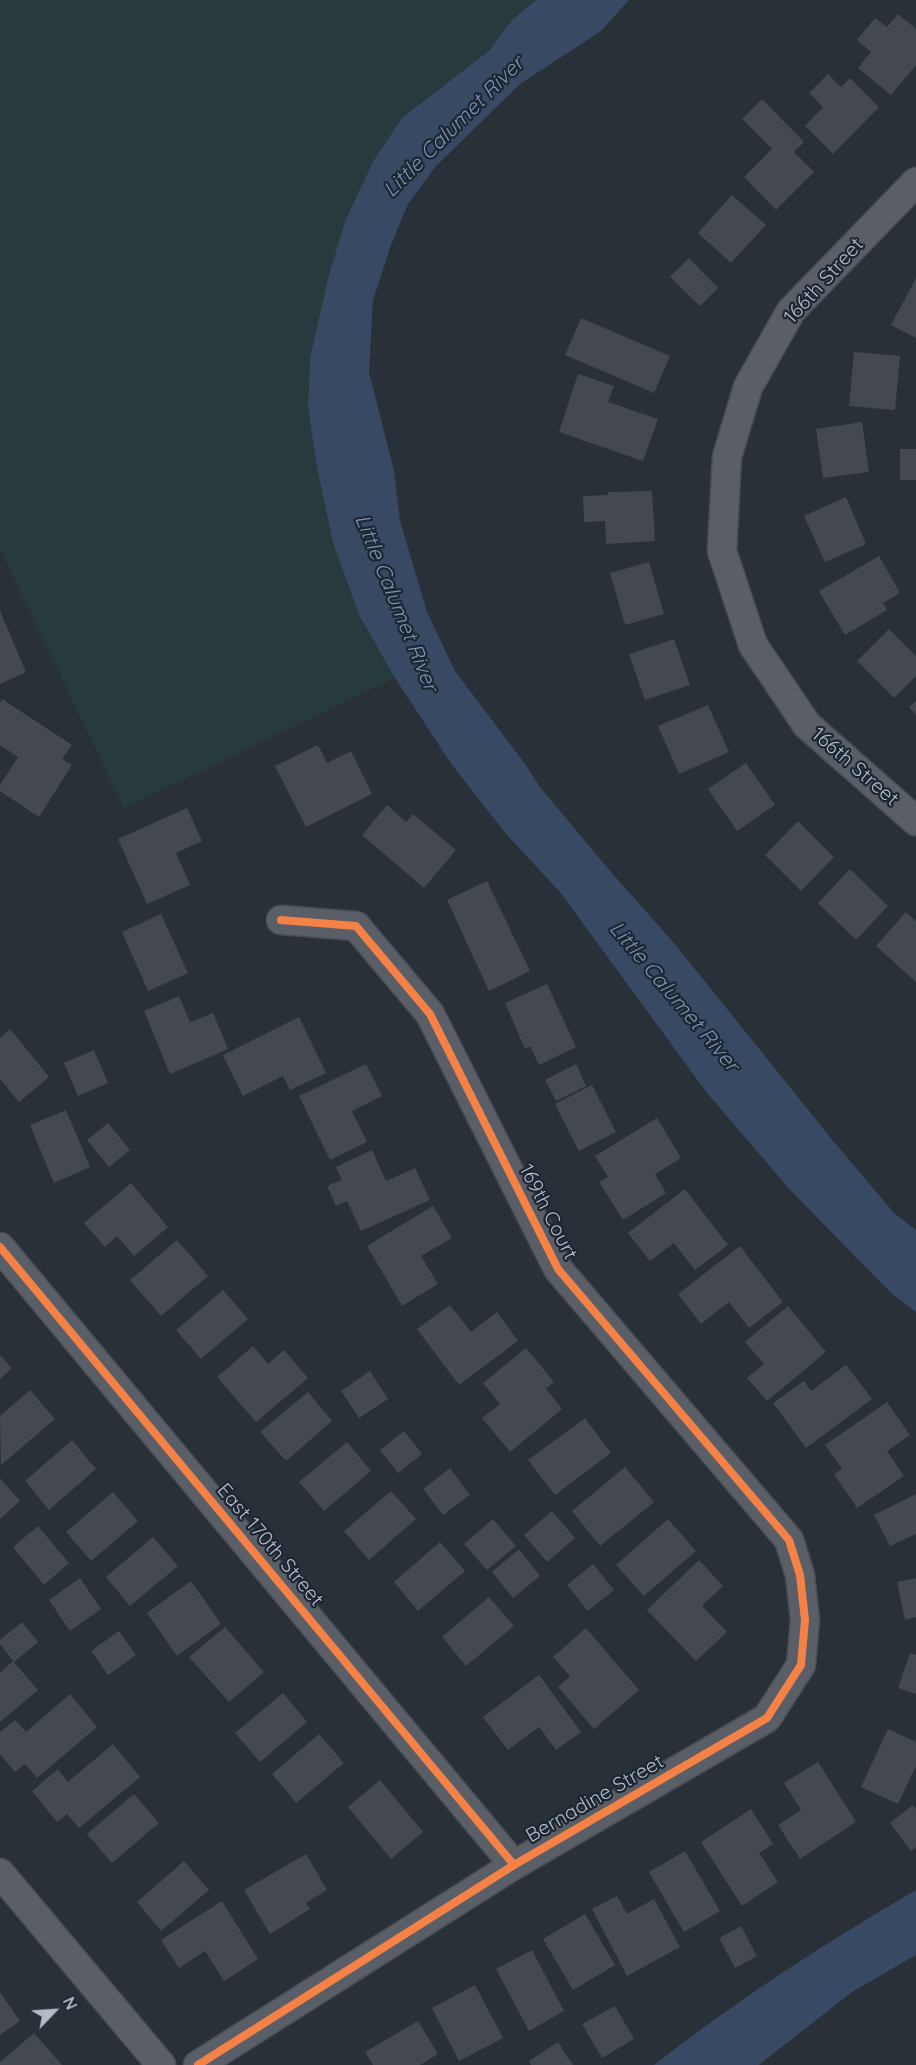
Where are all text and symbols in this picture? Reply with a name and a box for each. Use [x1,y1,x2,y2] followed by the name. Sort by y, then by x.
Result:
[378,51,530,203] water label: Little Calumet River
[779,233,869,329] street label: 166th Street
[349,511,443,695] water label: Little Calumet River
[807,723,903,811] street label: 166th Street
[604,917,744,1077] water label: Little Calumet River
[514,1160,582,1264] street label: 169th Court
[212,1479,328,1611] street label: East 170th Street
[522,1750,668,1848] street label: Bernadine Street
[24,1981,84,2041] north arrow
[59,1994,82,2013] text: N

